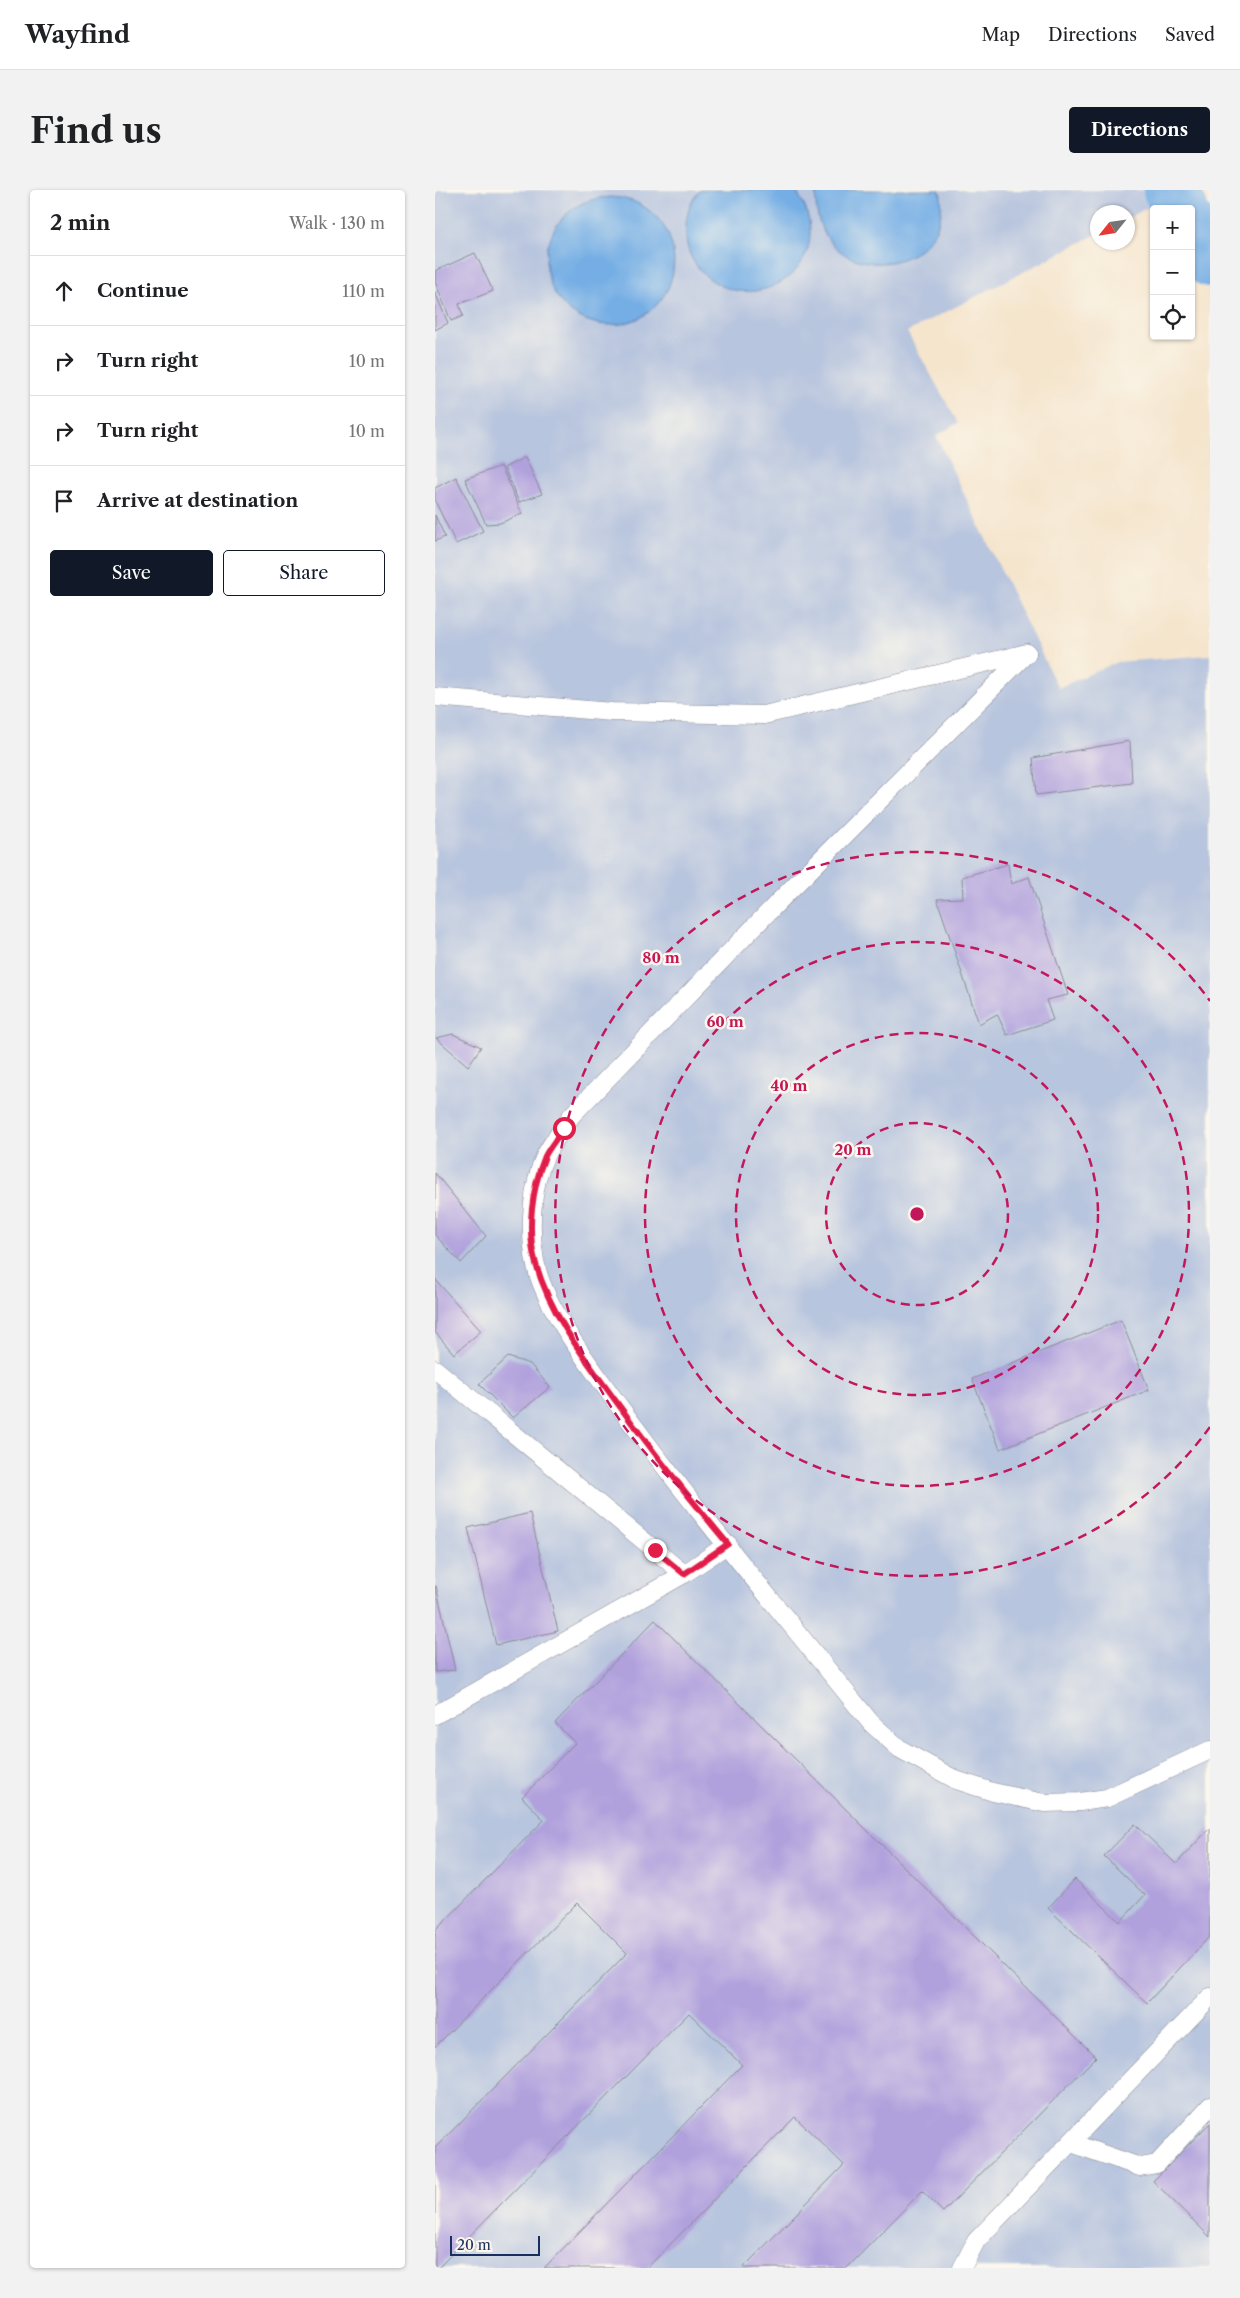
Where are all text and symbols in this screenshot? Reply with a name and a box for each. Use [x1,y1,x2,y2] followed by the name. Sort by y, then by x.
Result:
[25,20,130,49] text: Wayfind
[981,24,1020,46] text: Map
[1048,24,1137,46] text: Directions
[1165,24,1215,46] text: Saved
[1069,107,1210,153] button: Directions
[30,109,162,152] text: Find us
[1090,205,1135,250] north arrow
[1150,205,1195,340] map controls
[1150,205,1195,250] button: +
[50,210,110,235] text: 2 min
[289,213,385,233] text: Walk · 130 m
[1150,250,1195,295] button: −
[50,277,78,305] icon: ahead
[97,279,189,302] text: Continue
[342,281,385,301] text: 110 m
[1150,295,1195,340] button: locate
[50,347,78,375] icon: right
[97,349,198,372] text: Turn right
[349,351,385,371] text: 10 m
[50,417,78,445] icon: right
[97,419,198,442] text: Turn right
[349,421,385,441] text: 10 m
[50,487,78,515] icon: arrive
[97,489,298,512] text: Arrive at destination
[50,550,213,596] button: Save
[223,550,385,596] button: Share
[642,948,680,967] text: 80 m
[706,1012,744,1031] text: 60 m
[770,1076,808,1095] text: 40 m
[553,1117,576,1140] route start
[834,1140,872,1159] text: 20 m
[908,1205,926,1223] centre of rings
[644,1539,667,1562] route end
[450,2233,540,2256] scale bar
[457,2236,491,2254] text: 20 m

